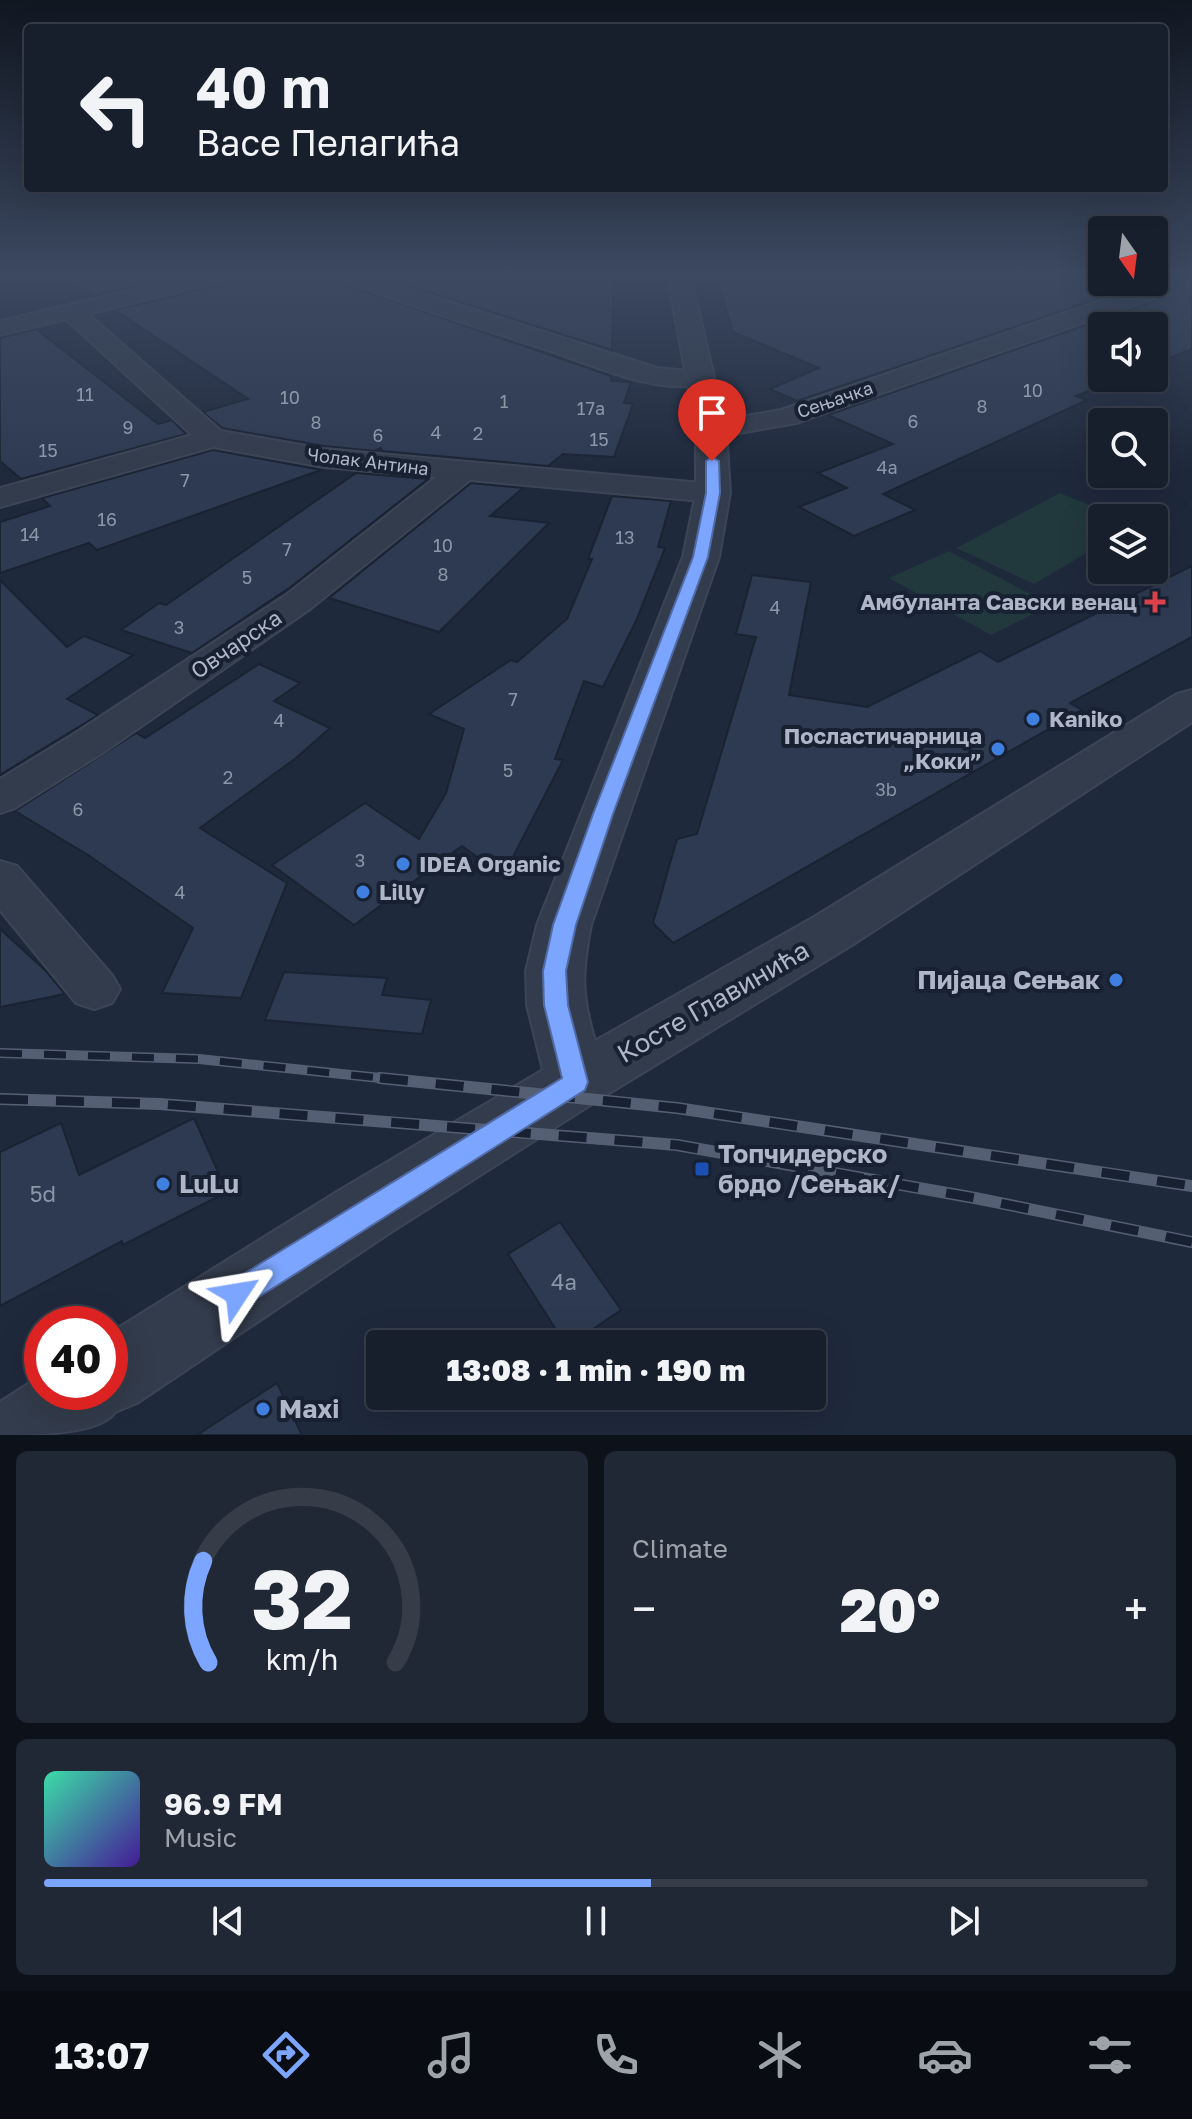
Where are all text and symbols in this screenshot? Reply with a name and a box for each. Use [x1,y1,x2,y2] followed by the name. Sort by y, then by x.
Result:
[196,53,330,120] text: 40 m
[64,56,168,160] icon: left
[196,121,460,164] text: Васе Пелагића
[1088,216,1168,296] north arrow
[1088,216,1168,584] map controls
[1088,312,1168,392] button: sound
[794,376,876,422] street label: Сењачка
[678,379,746,461] pin
[1023,379,1043,401] house number: 10
[76,383,94,405] house number: 11
[280,386,300,408] house number: 10
[500,390,509,412] house number: 1
[690,391,734,435] icon: arrive
[977,395,987,417] house number: 8
[577,397,605,419] house number: 17a
[1088,408,1168,488] button: search
[908,410,918,432] house number: 6
[311,411,321,433] house number: 8
[123,416,133,438] house number: 9
[431,421,442,443] house number: 4
[473,422,483,444] house number: 2
[373,424,383,446] house number: 6
[589,428,609,450] house number: 15
[38,439,58,461] house number: 15
[306,443,430,479] street label: Чолак Антина
[876,456,898,478] house number: 4a
[180,469,190,491] house number: 7
[1088,504,1168,584] button: layers
[97,508,117,530] house number: 16
[20,523,40,545] house number: 14
[615,526,635,548] house number: 13
[433,534,453,556] house number: 10
[282,538,292,560] house number: 7
[438,563,448,585] house number: 8
[242,566,252,588] house number: 5
[860,588,1137,615] place label: Амбуланта Савски венац
[1144,591,1166,613] marker: Амбуланта Савски венац
[770,596,781,618] house number: 4
[185,603,286,684] street label: Овчарска
[174,616,184,638] house number: 3
[508,688,518,710] house number: 7
[1049,705,1122,732] place label: Kaniko
[274,709,285,731] house number: 4
[1024,710,1042,728] marker: Kaniko
[784,722,982,774] place label: Посластичарница „Коки”
[989,740,1007,758] marker: Посластичарница „Коки”
[503,759,513,781] house number: 5
[223,766,233,788] house number: 2
[875,778,897,800] house number: 3b
[73,798,83,820] house number: 6
[355,849,365,871] house number: 3
[419,850,561,877] place label: IDEA Organic
[394,855,412,873] marker: IDEA Organic
[379,878,425,905] place label: Lilly
[175,881,186,903] house number: 4
[354,883,372,901] marker: Lilly
[611,934,814,1069] street label: Косте Главинића
[917,964,1100,995] place label: Пијаца Сењак
[1107,971,1125,989] marker: Пијаца Сењак
[718,1138,900,1199] place label: Топчидерско брдо /Сењак/
[693,1160,711,1178] marker: Топчидерско брдо /Сењак/
[179,1168,239,1199] place label: LuLu
[154,1175,172,1193] marker: LuLu
[30,1180,56,1207] house number: 5d
[195,1252,279,1336] position arrow
[551,1268,577,1295] house number: 4a
[24,1306,128,1410] speed limit sign: 40
[447,1352,745,1388] text: 13:08 · 1 min · 190 m
[279,1393,339,1424] place label: Maxi
[254,1400,272,1418] marker: Maxi
[632,1533,728,1564] text: Climate
[251,1547,353,1647] text: 32
[840,1573,940,1645] text: 20°
[632,1582,656,1635] text: −
[1124,1582,1148,1635] text: +
[266,1642,338,1676] text: km/h
[164,1786,283,1822] text: 96.9 FM
[164,1822,237,1853] text: Music
[206,1899,250,1943] icon: previous
[574,1899,618,1943] icon: pause
[942,1899,986,1943] icon: next
[258,2027,314,2083] icon: directions
[423,2027,479,2083] icon: music
[588,2027,644,2083] icon: phone
[752,2027,808,2083] icon: climate
[917,2027,973,2083] icon: car
[1082,2027,1138,2083] icon: filters
[54,2034,149,2077] text: 13:07

